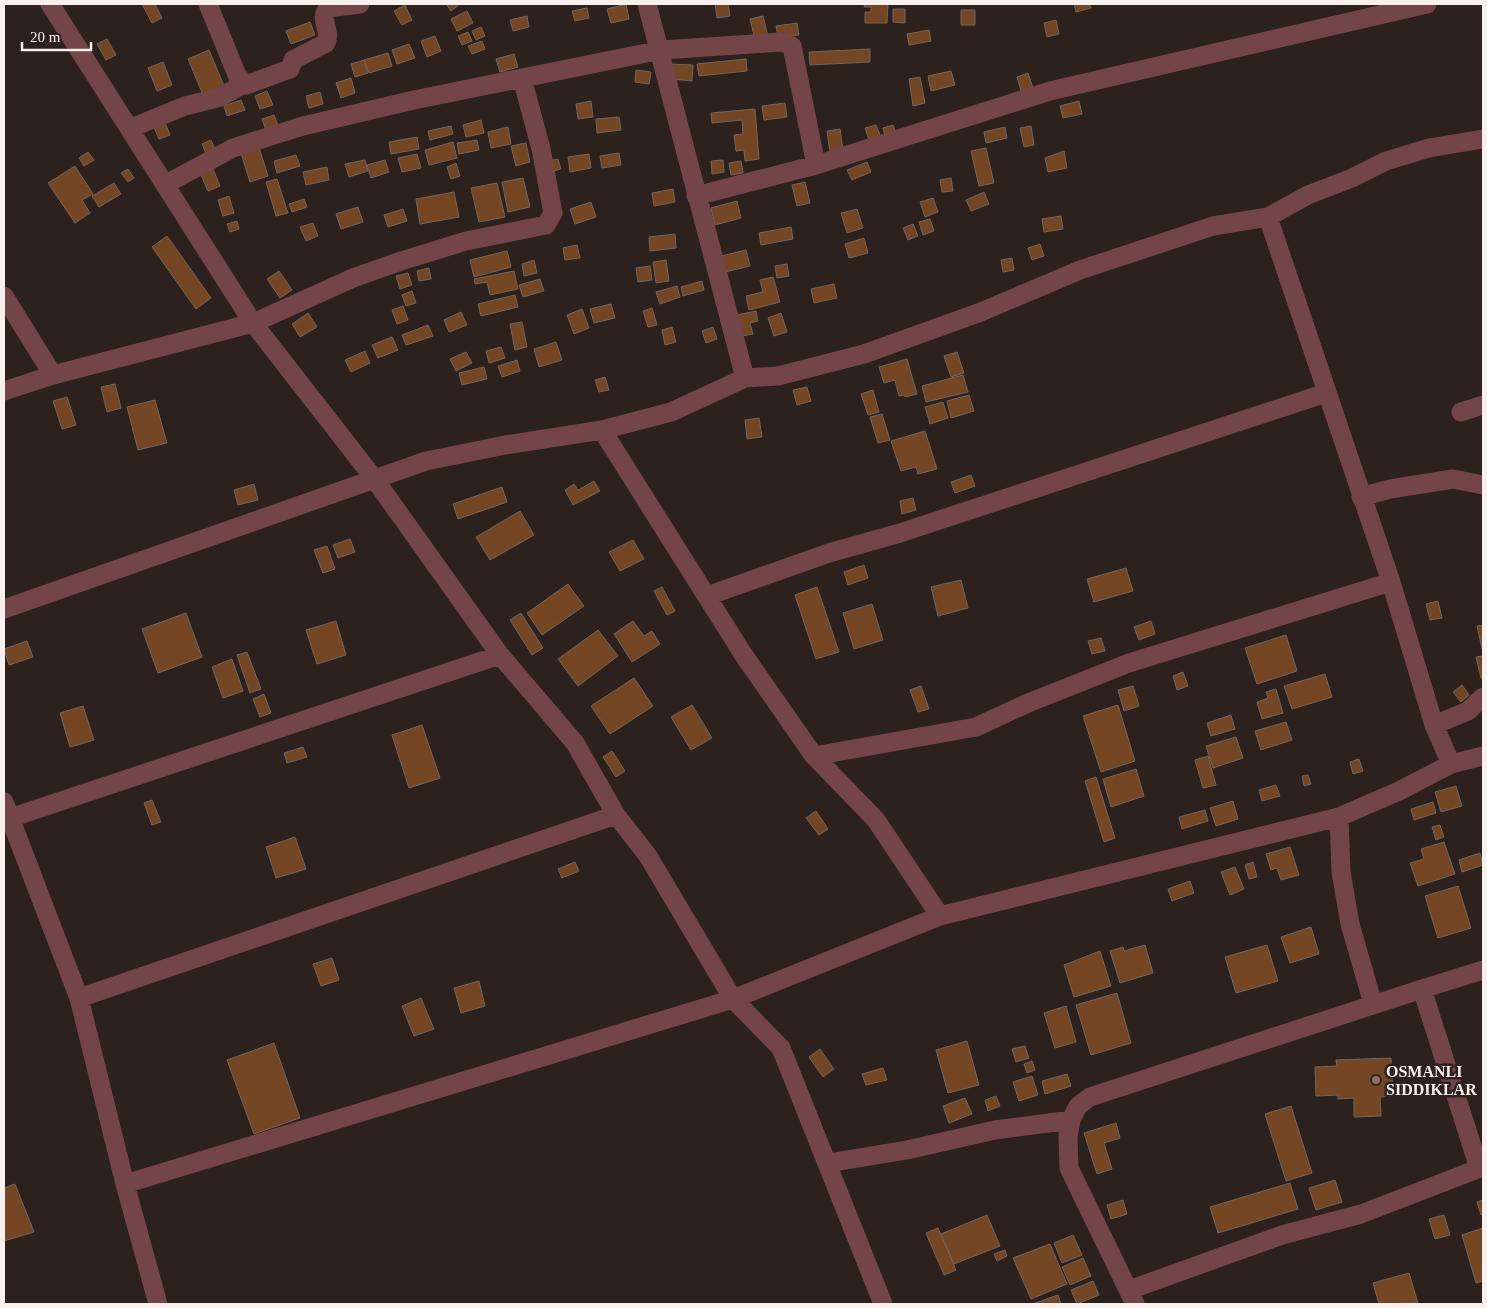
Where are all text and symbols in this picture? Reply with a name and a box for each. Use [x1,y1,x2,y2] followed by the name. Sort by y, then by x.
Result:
[22,20,91,52] scale bar
[30,29,61,45] text: 20 m
[1386,1063,1477,1098] place label: OSMANLI SIDDIKLAR
[1370,1074,1382,1086] marker: OSMANLI SIDDIKLAR

